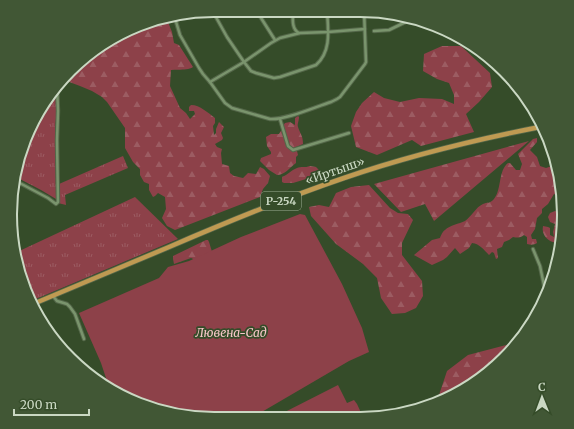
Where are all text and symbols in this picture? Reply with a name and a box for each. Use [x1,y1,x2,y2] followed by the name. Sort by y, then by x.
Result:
[303,153,367,188] street label: «Иртыш»
[261,192,301,210] road number: Р-254
[194,325,267,340] park label: Лювена-Сад
[522,377,562,417] north arrow
[538,380,546,394] text: С
[14,391,89,417] scale bar
[20,397,57,412] text: 200 m

